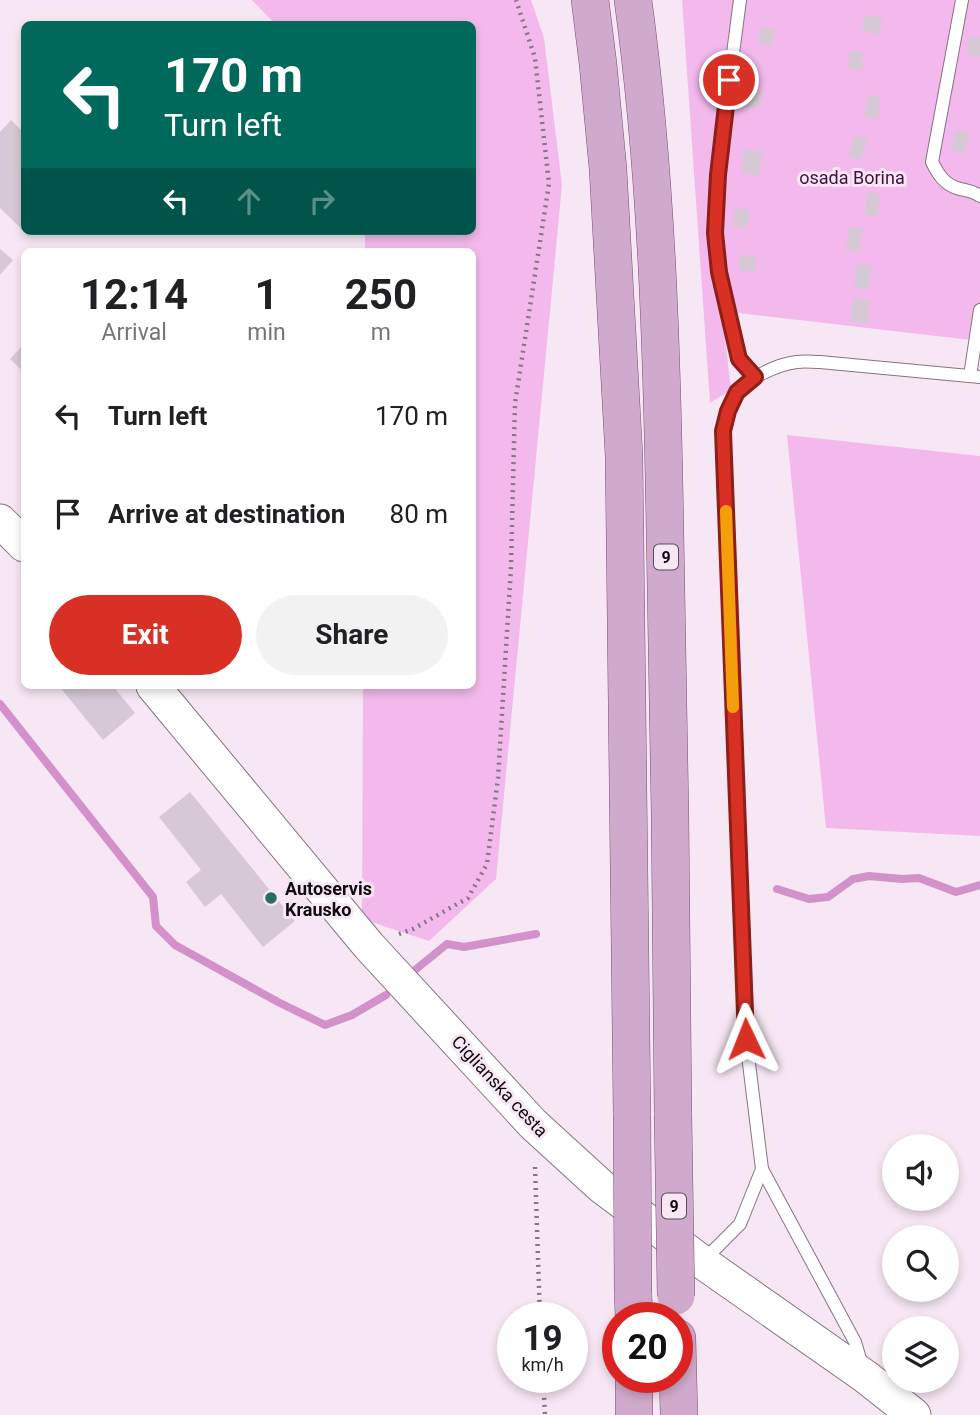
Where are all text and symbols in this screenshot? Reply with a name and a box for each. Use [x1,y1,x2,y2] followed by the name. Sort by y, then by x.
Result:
[164,47,303,104] text: 170 m
[49,49,140,140] icon: left
[699,50,759,110] pin
[710,61,748,99] icon: arrive
[164,106,282,144] text: Turn left
[799,167,905,188] park label: osada Borina
[157,182,195,220] icon: left
[230,182,268,220] icon: ahead
[303,182,341,220] icon: right
[80,270,188,319] text: 12:14
[254,270,279,319] text: 1
[345,270,417,319] text: 250
[101,319,167,346] text: Arrival
[247,319,286,346] text: min
[371,319,391,346] text: m
[49,397,87,435] icon: left
[108,401,207,431] text: Turn left
[375,401,448,431] text: 170 m
[49,495,87,533] icon: arrive
[108,499,345,529] text: Arrive at destination
[390,499,448,529] text: 80 m
[654,544,678,570] road number: 9
[49,595,242,675] button: Exit
[256,595,448,675] button: Share
[285,878,372,920] place label: Autoservis Krausko
[263,890,279,906] marker: Autoservis Krausko
[709,1002,783,1076] position arrow
[448,1031,552,1141] street label: Ciglianska cesta
[882,1134,959,1393] map controls
[882,1134,959,1211] button: sound
[662,1194,686,1218] road number: 9
[882,1225,959,1302] button: search
[602,1302,693,1393] speed limit sign: 20
[882,1316,959,1393] button: layers
[522,1318,563,1359] text: 19
[521,1354,564,1375] text: km/h

